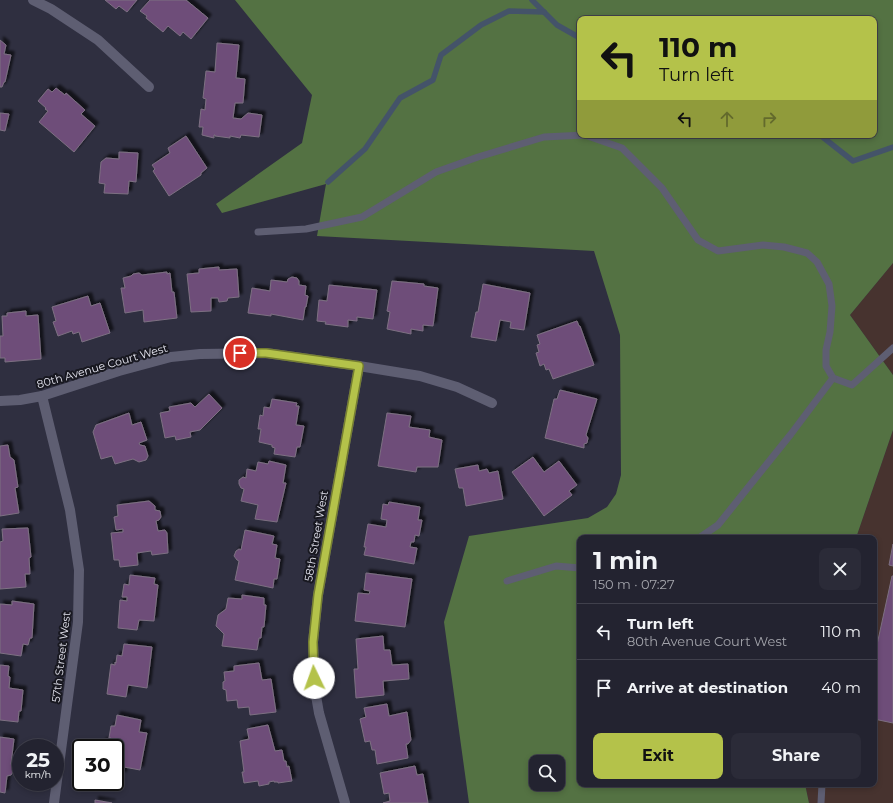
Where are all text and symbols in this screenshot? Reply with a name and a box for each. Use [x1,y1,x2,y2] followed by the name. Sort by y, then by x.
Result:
[659,30,737,64] text: 110 m
[593,32,645,84] icon: left
[659,64,734,86] text: Turn left
[674,108,696,130] icon: left
[716,108,738,130] icon: ahead
[758,108,780,130] icon: right
[223,336,257,370] pin
[35,340,170,391] street label: 80th Avenue Court West
[229,342,251,364] icon: arrive
[301,489,331,583] street label: 58th Street West
[593,546,658,575] text: 1 min
[819,548,861,590] button: close
[593,576,675,592] text: 150 m · 07:27
[48,610,74,703] street label: 57th Street West
[627,614,694,633] text: Turn left
[593,621,615,643] icon: left
[820,622,861,641] text: 110 m
[627,633,787,649] text: 80th Avenue Court West
[293,657,335,699] position arrow
[593,677,615,699] icon: arrive
[627,678,788,697] text: Arrive at destination
[821,678,861,697] text: 40 m
[593,733,723,779] button: Exit
[731,733,861,779] button: Share
[72,739,124,791] speed limit sign: 30
[26,748,50,772] text: 25
[529,755,565,791] map controls
[529,755,565,791] button: search
[25,768,51,781] text: km/h

